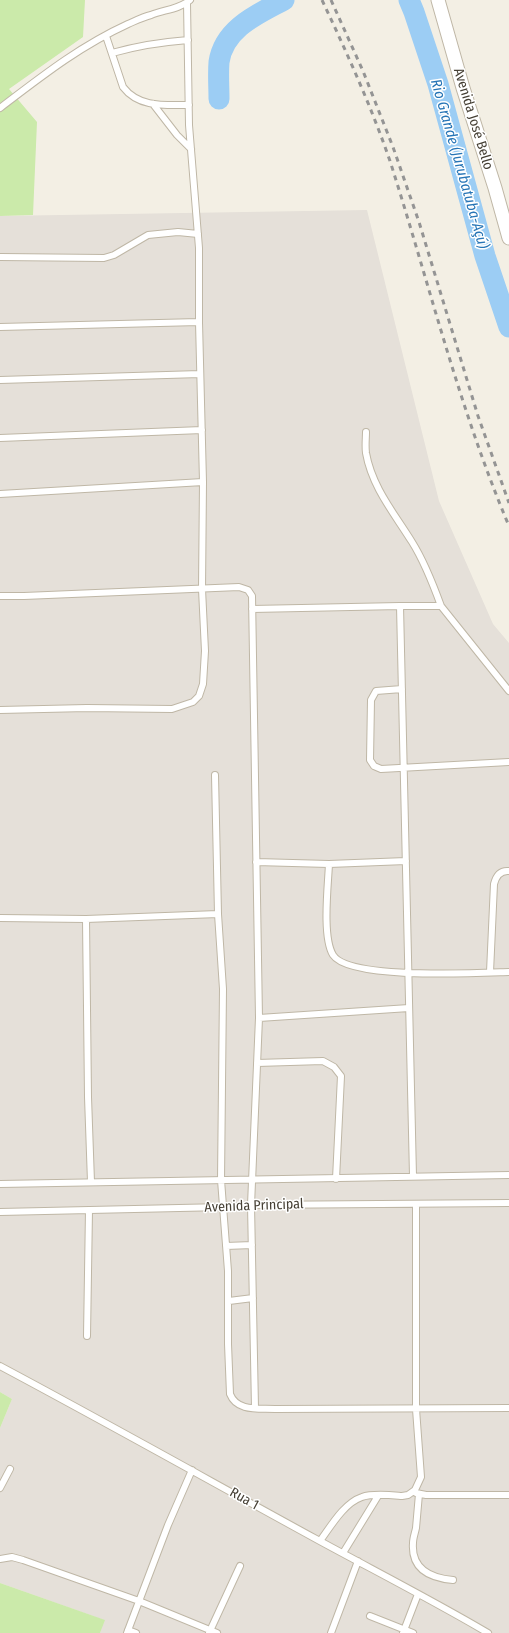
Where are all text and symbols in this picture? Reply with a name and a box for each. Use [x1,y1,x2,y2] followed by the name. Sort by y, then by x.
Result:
[450,66,496,172] street label: Avenida José Bello
[426,77,492,251] water label: Rio Grande (Jurubatuba-Açú)
[204,1196,304,1216] street label: Avenida Principal
[227,1484,261,1514] street label: Rua 1

